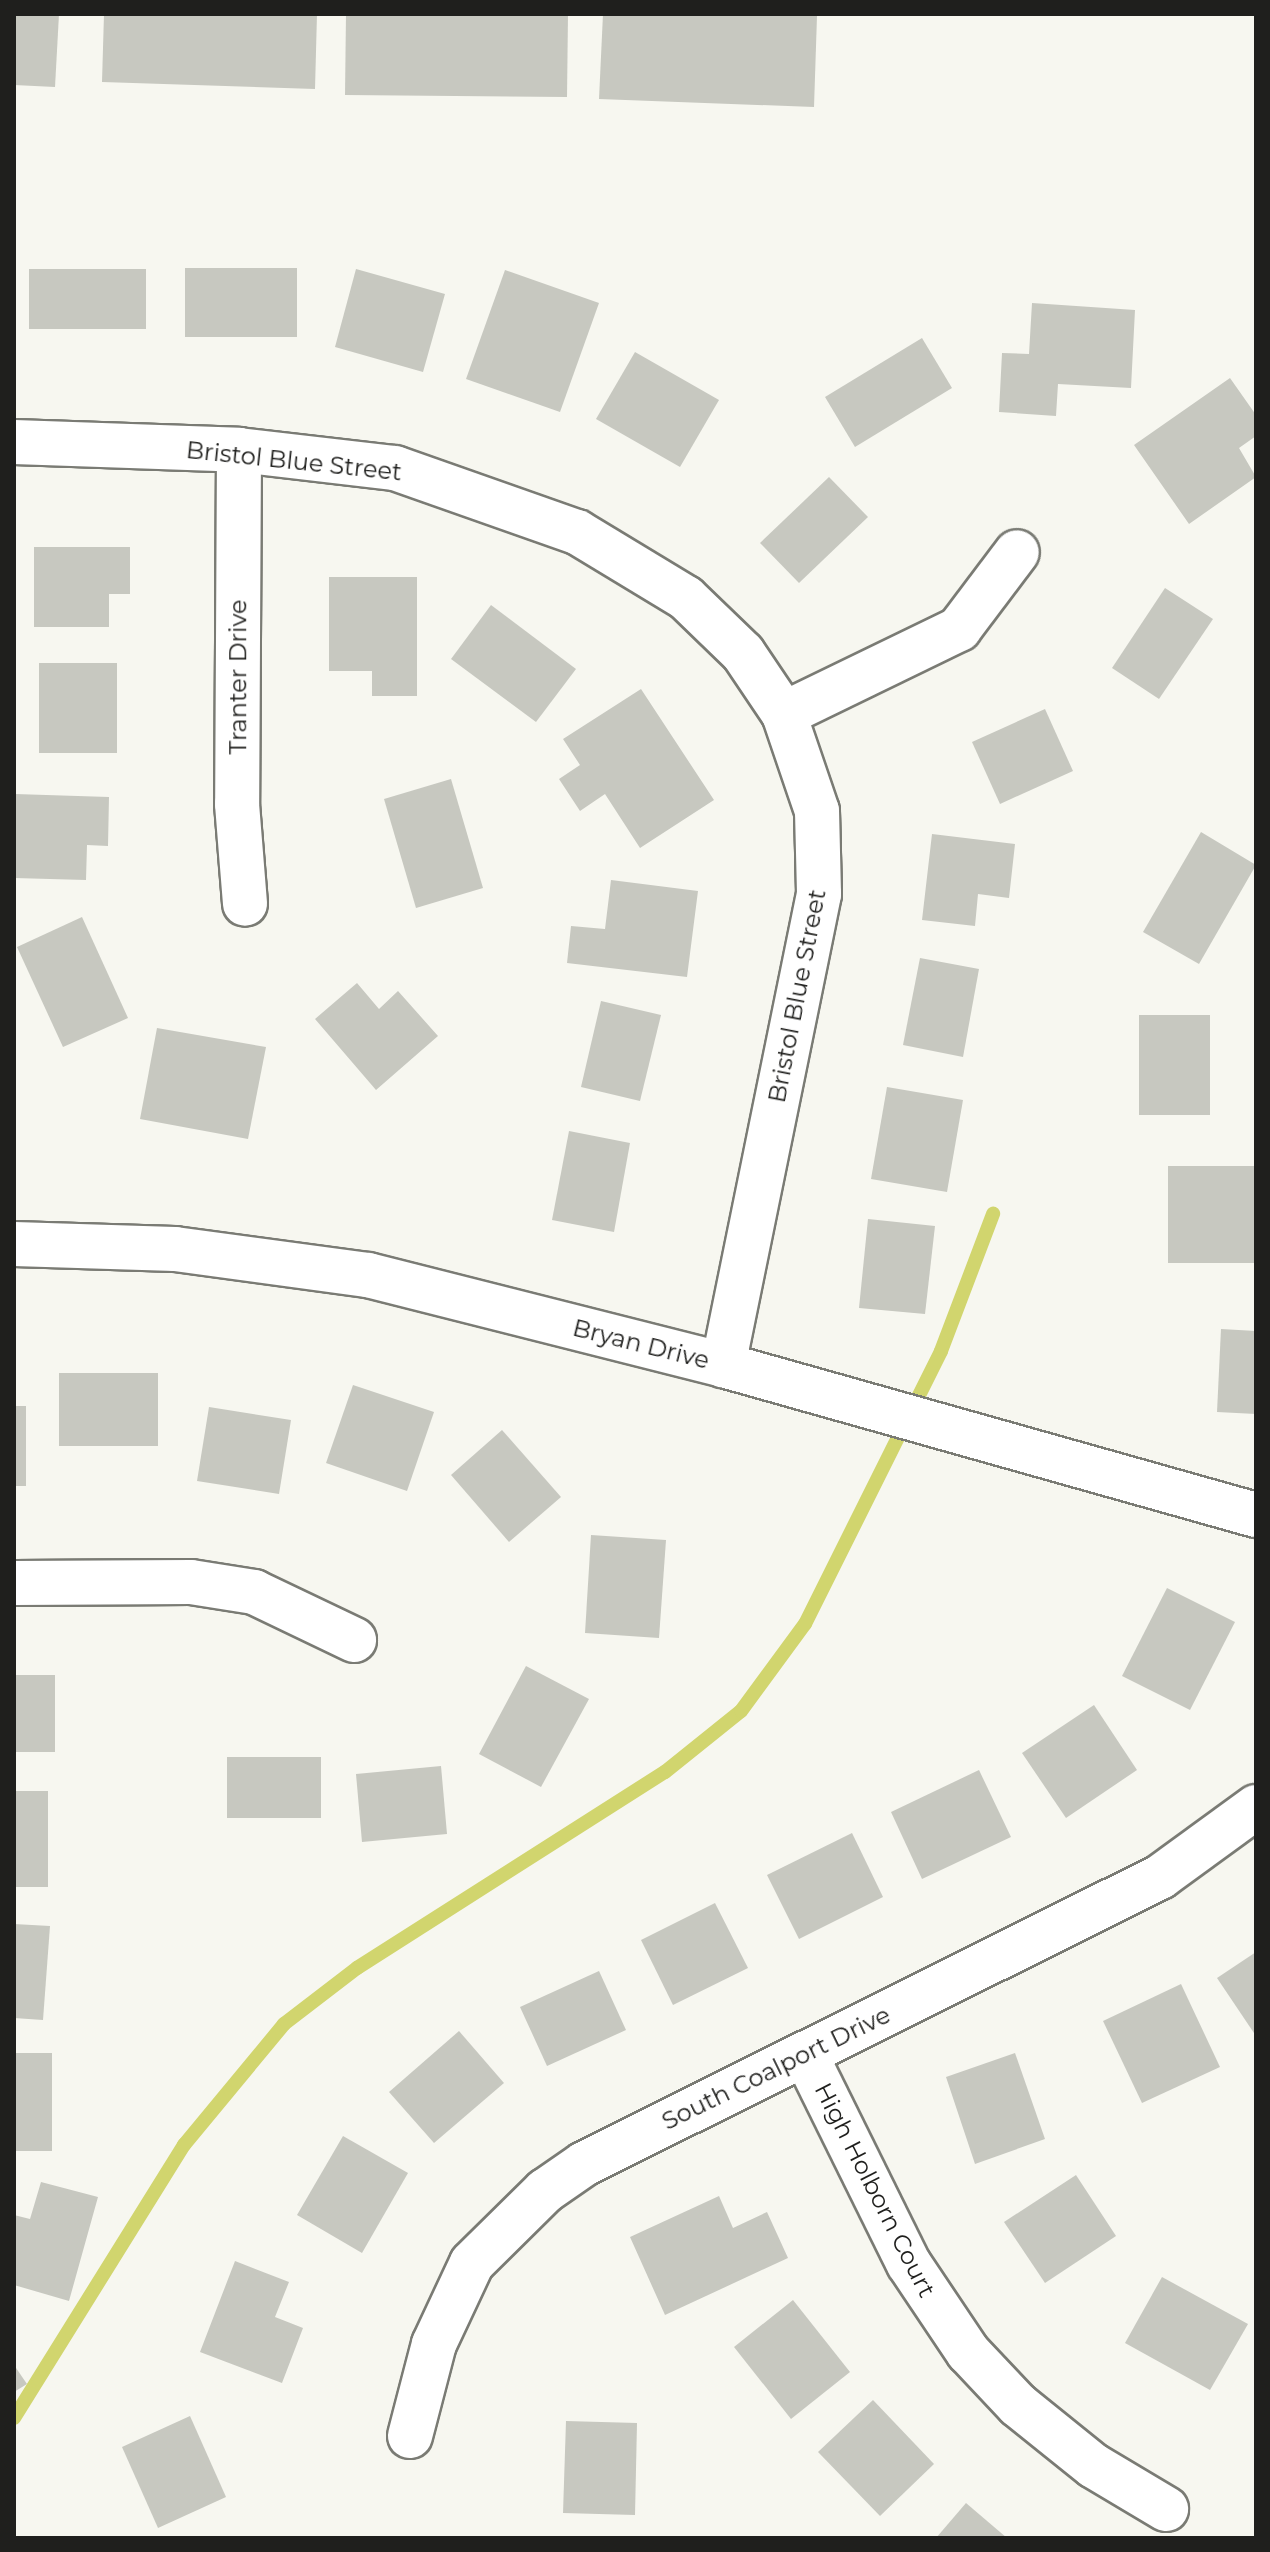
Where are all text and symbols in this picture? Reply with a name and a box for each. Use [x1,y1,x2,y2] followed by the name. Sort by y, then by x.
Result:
[185,435,403,487] street label: Bristol Blue Street
[224,599,252,755] street label: Tranter Drive
[762,887,832,1105] street label: Bristol Blue Street
[570,1313,712,1375] street label: Bryan Drive
[657,2000,895,2136] street label: South Coalport Drive
[808,2078,942,2302] street label: High Holborn Court

